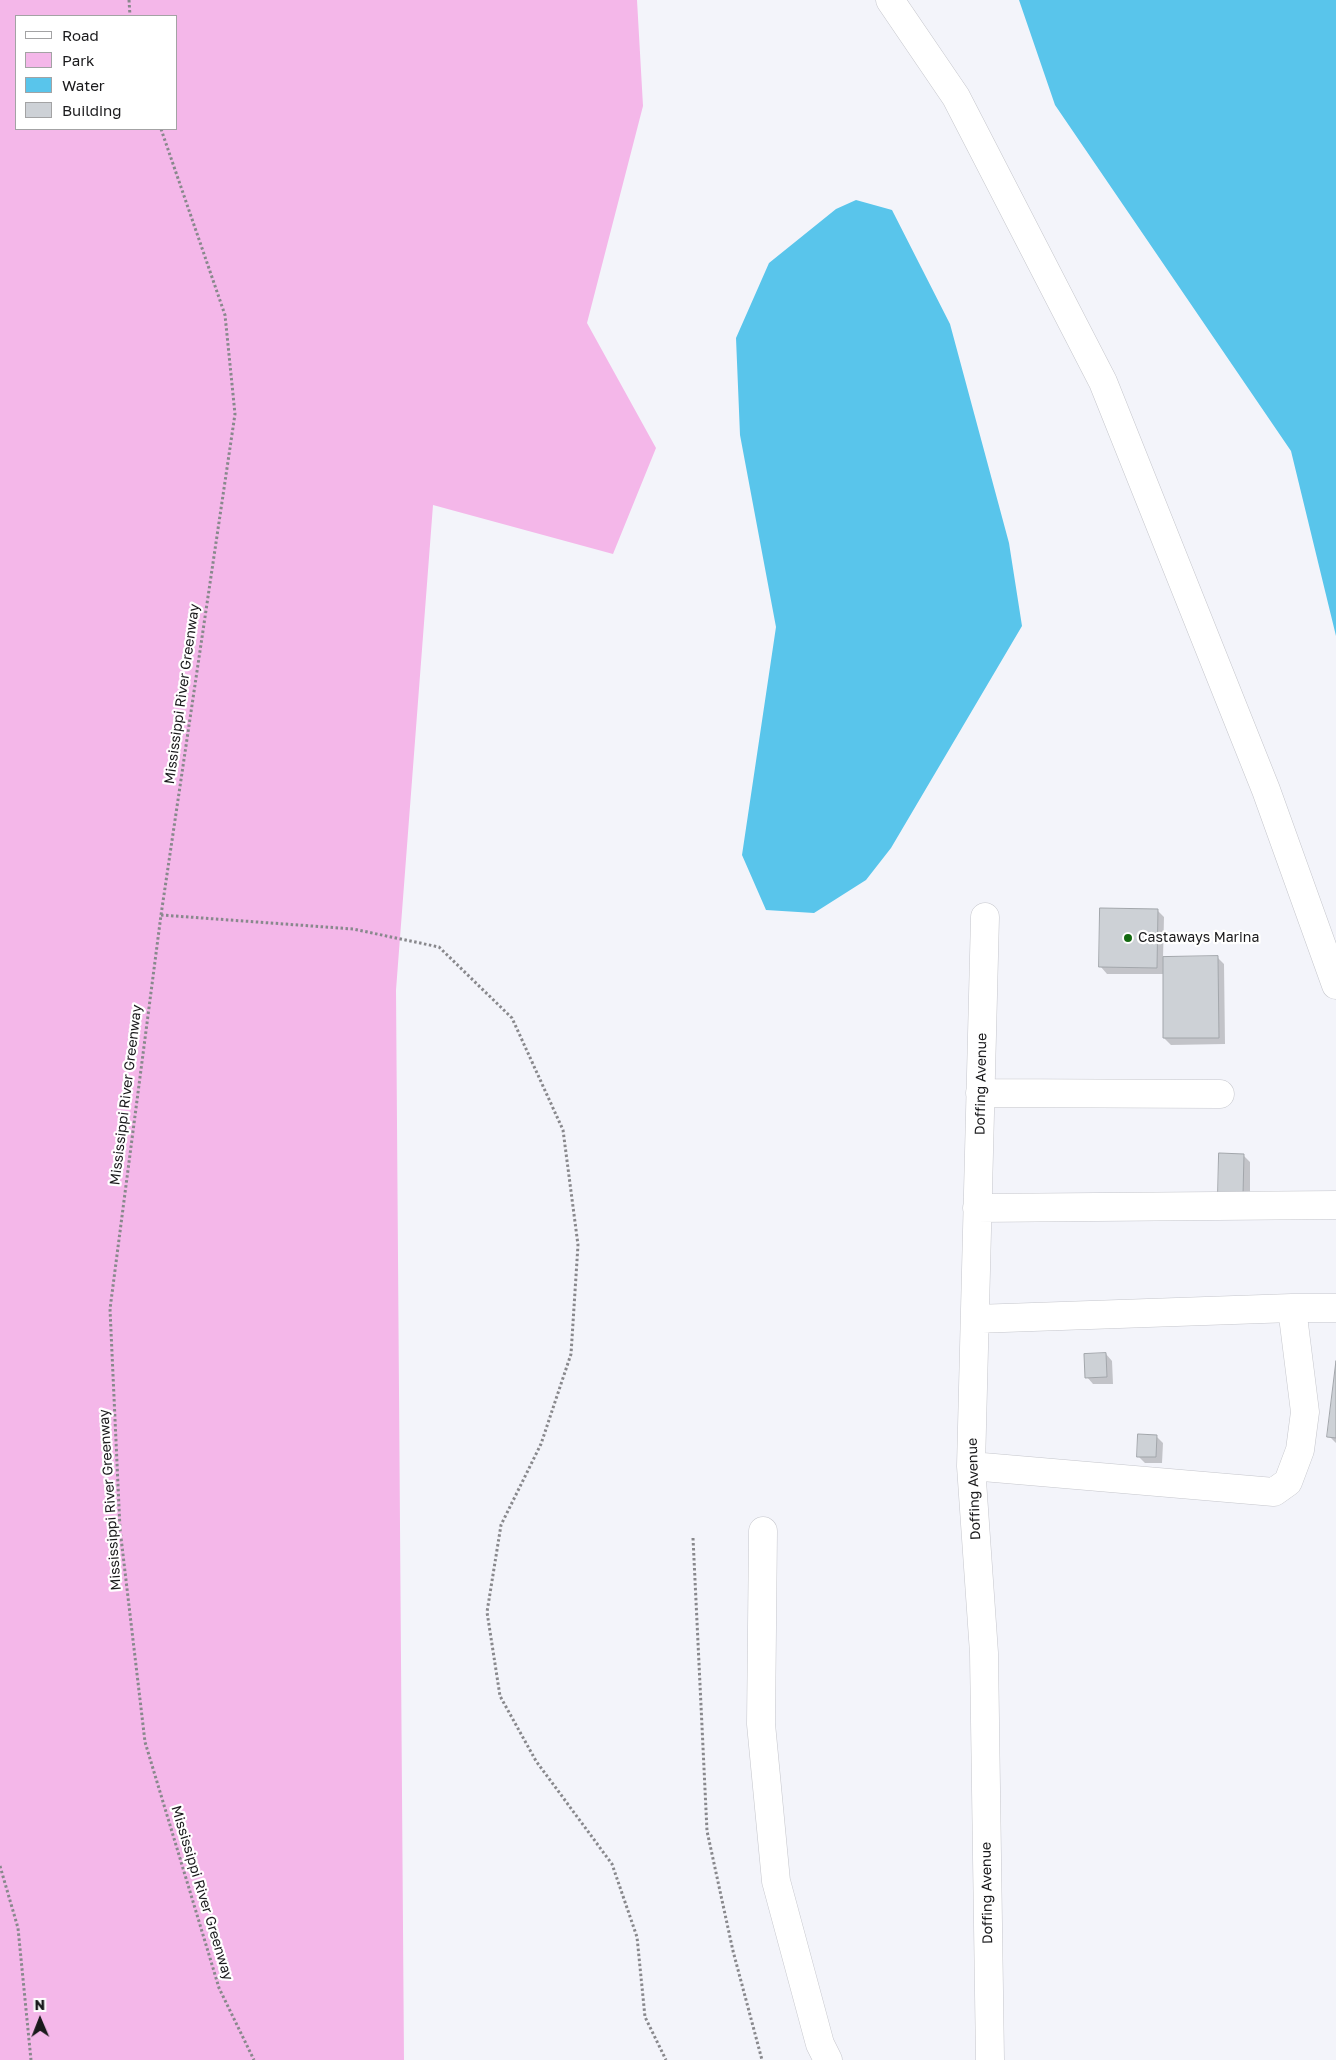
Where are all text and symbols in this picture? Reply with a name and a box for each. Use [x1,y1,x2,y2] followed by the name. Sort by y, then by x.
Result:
[15,15,178,130] legend
[62,26,99,44] text: Road
[62,51,94,69] text: Park
[62,76,105,94] text: Water
[62,101,122,119] text: Building
[161,603,203,785] street label: Mississippi River Greenway
[1138,930,1259,946] place label: Castaways Marina
[1122,932,1134,944] marker: Castaways Marina
[107,1004,145,1186] street label: Mississippi River Greenway
[972,1033,990,1135] street label: Doffing Avenue
[95,1409,125,1591] street label: Mississippi River Greenway
[964,1438,984,1540] street label: Doffing Avenue
[167,1804,237,1982] street label: Mississippi River Greenway
[978,1842,996,1944] street label: Doffing Avenue
[15,1995,65,2045] north arrow
[34,1996,45,2013] text: N

